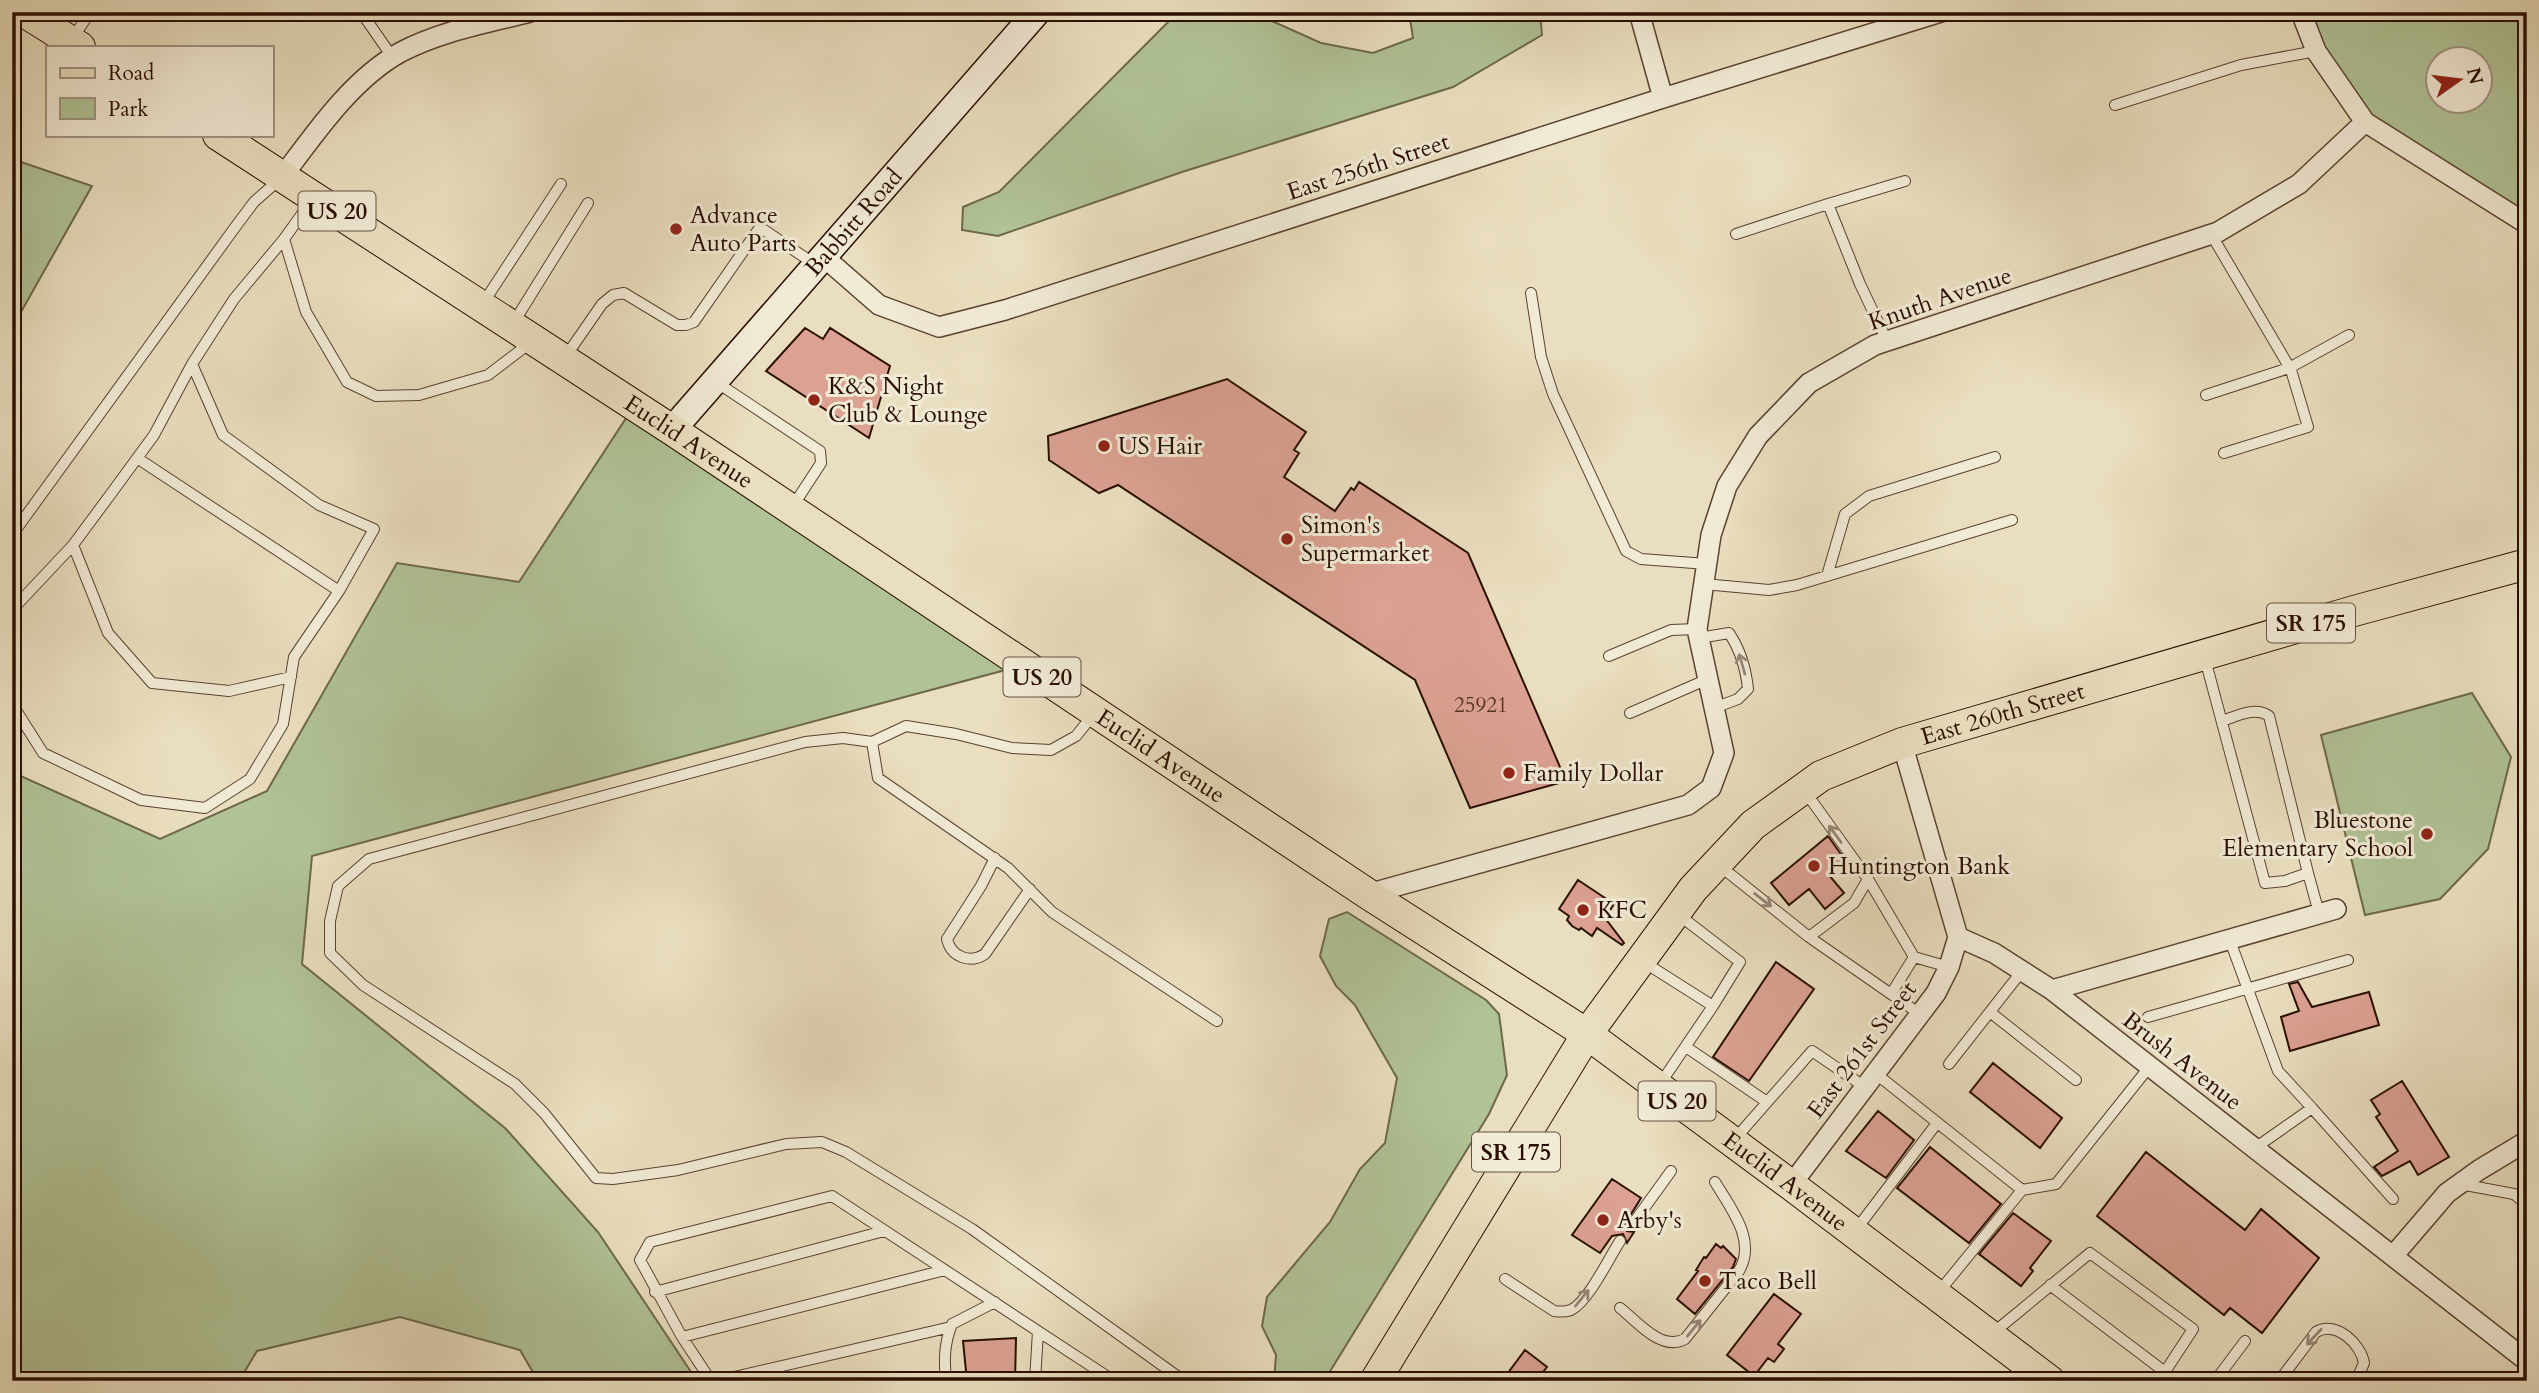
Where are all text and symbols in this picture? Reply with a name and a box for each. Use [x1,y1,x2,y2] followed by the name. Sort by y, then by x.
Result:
[46,46,273,136] legend
[2424,46,2494,116] north arrow
[108,59,154,88] text: Road
[2460,65,2489,88] text: N
[108,95,149,124] text: Park
[1283,125,1454,209] street label: East 256th Street
[797,161,910,283] street label: Babbitt Road
[298,192,376,230] road number: US 20
[690,199,796,260] place label: Advance Auto Parts
[668,221,684,237] marker: Advance Auto Parts
[1864,259,2016,339] street label: Knuth Avenue
[828,370,988,431] place label: K&S Night Club & Lounge
[618,387,760,496] street label: Euclid Avenue
[806,392,822,408] marker: K&S Night Club & Lounge
[1118,430,1202,463] place label: US Hair
[1096,438,1112,454] marker: US Hair
[1301,509,1430,570] place label: Simon's Supermarket
[1279,531,1295,547] marker: Simon's Supermarket
[2267,604,2355,642] road number: SR 175
[1735,654,1748,676] one-way arrow
[1004,657,1080,696] road number: US 20
[1917,674,2089,753] street label: East 260th Street
[1454,691,1508,720] house number: 25921
[1090,701,1232,811] street label: Euclid Avenue
[1523,757,1663,790] place label: Family Dollar
[1501,765,1517,781] marker: Family Dollar
[2222,804,2413,865] place label: Bluestone Elementary School
[1828,825,1843,844] one-way arrow
[2419,826,2435,842] marker: Bluestone Elementary School
[1828,850,2010,883] place label: Huntington Bank
[1806,858,1822,874] marker: Huntington Bank
[1753,893,1771,908] one-way arrow
[1597,894,1647,927] place label: KFC
[1575,902,1591,918] marker: KFC
[1799,974,1925,1125] street label: East 261st Street
[2115,1004,2249,1118] street label: Brush Avenue
[1638,1082,1716,1120] road number: US 20
[1716,1123,1855,1239] street label: Euclid Avenue
[1472,1133,1560,1172] road number: SR 175
[1617,1204,1682,1237] place label: Arby's
[1595,1212,1611,1228] marker: Arby's
[1719,1265,1817,1298] place label: Taco Bell
[1697,1273,1713,1289] marker: Taco Bell
[1574,1289,1590,1307] one-way arrow
[1686,1320,1702,1338] one-way arrow
[2305,1328,2322,1345] one-way arrow

